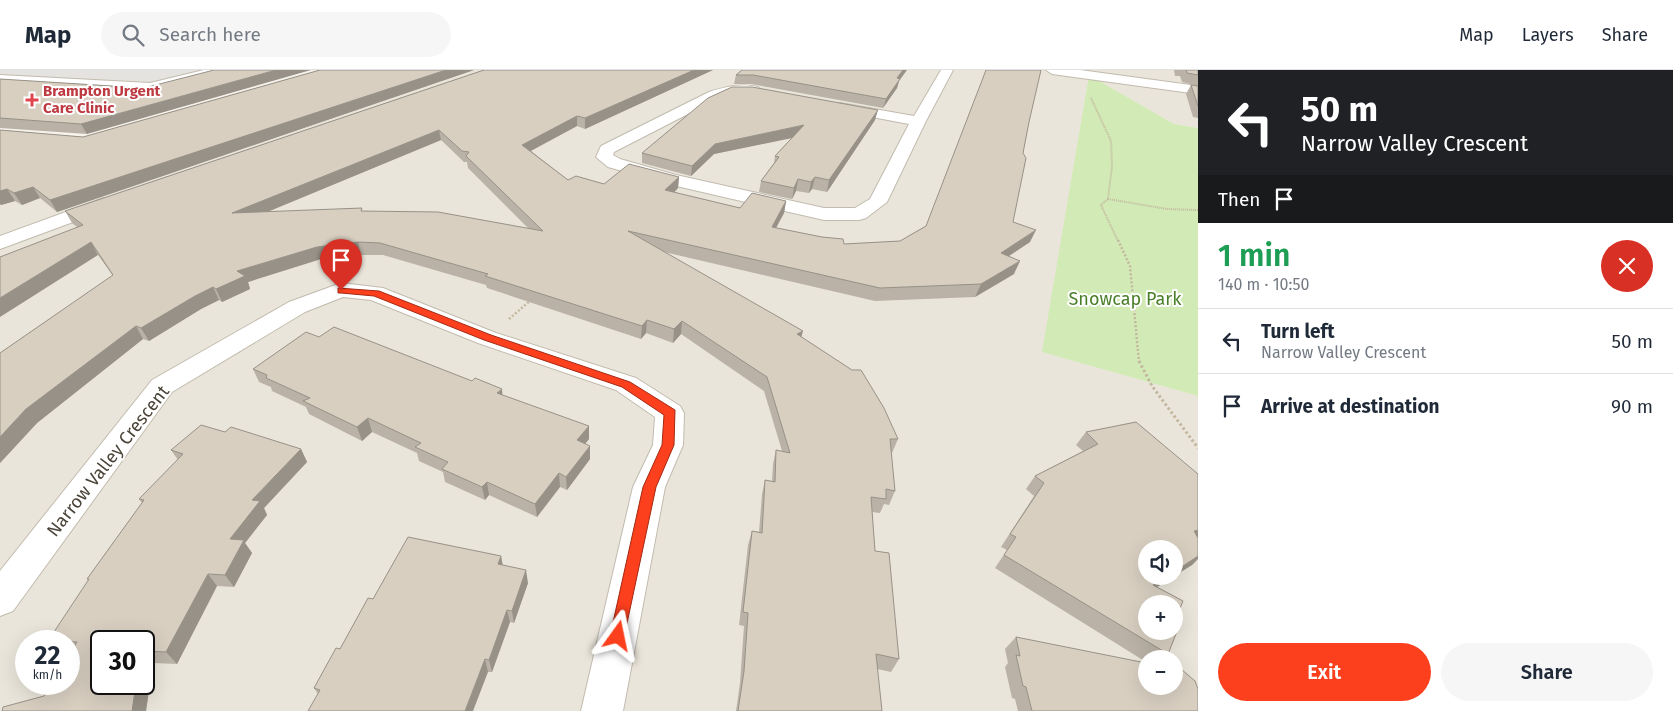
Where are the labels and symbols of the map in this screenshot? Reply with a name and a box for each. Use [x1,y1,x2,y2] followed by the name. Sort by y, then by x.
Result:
[43,82,161,117] place label: Brampton Urgent Care Clinic
[25,93,39,107] marker: Brampton Urgent Care Clinic
[320,239,362,290] pin
[1069,288,1182,310] park label: Snowcap Park
[42,381,174,541] street label: Narrow Valley Crescent
[591,609,643,661] position arrow
[90,630,155,695] speed limit sign: 30

